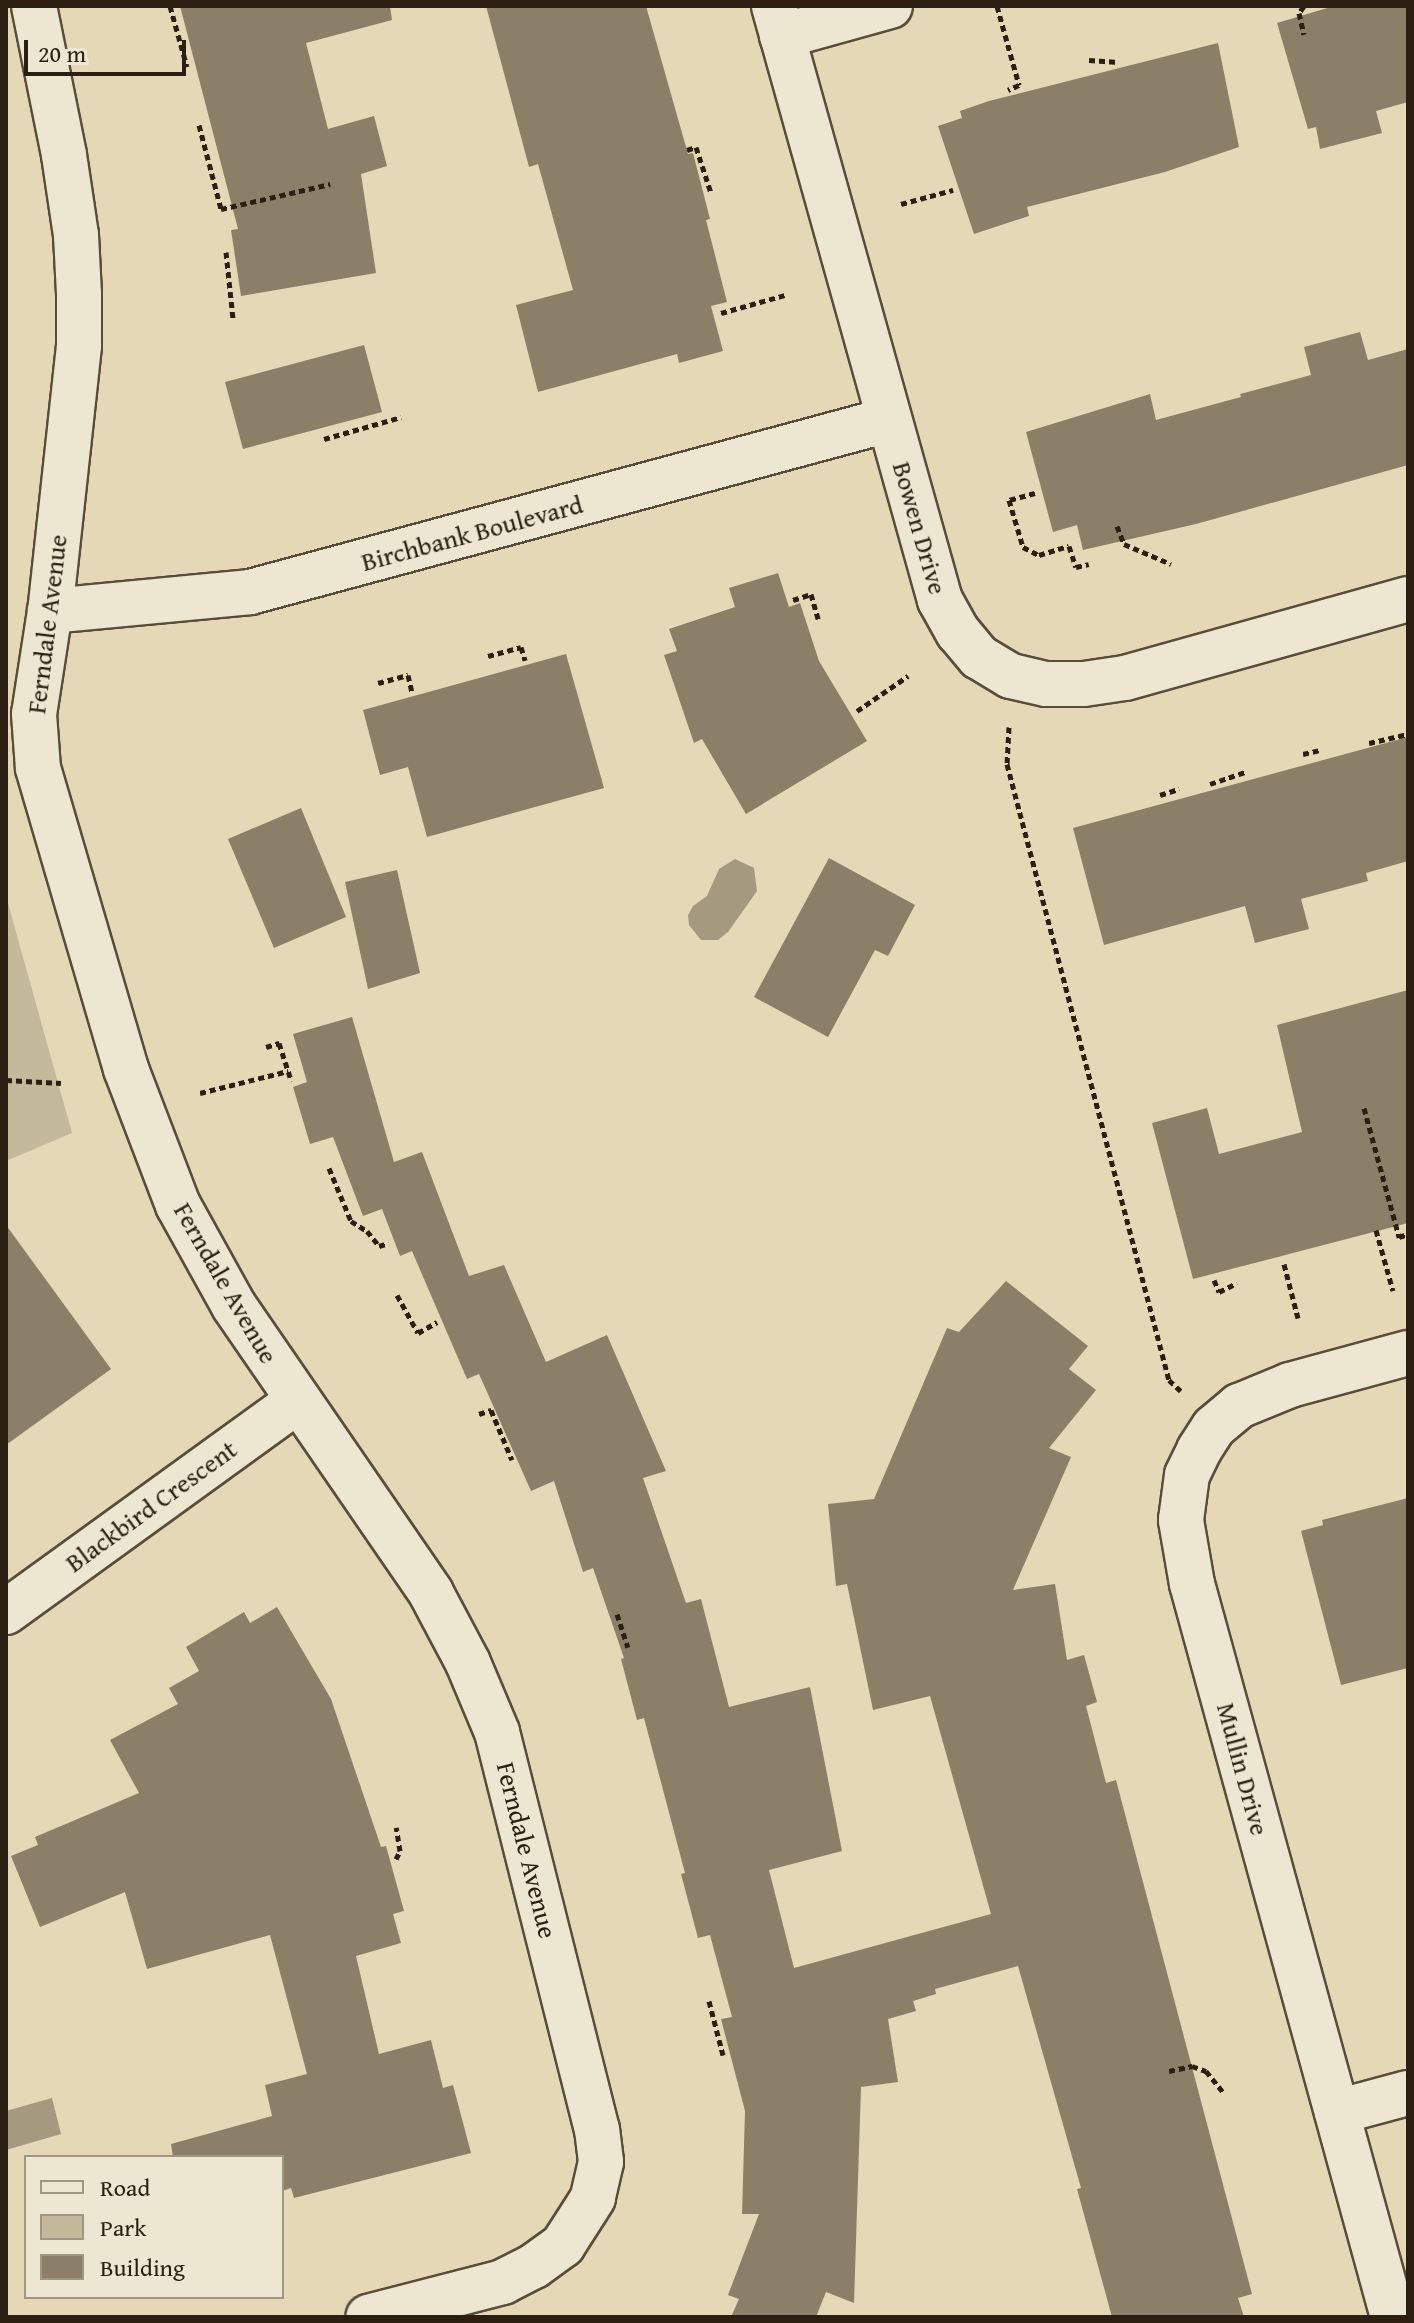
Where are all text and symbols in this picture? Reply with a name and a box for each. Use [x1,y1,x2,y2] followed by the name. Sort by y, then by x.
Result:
[28,24,190,74] scale bar
[38,36,86,71] text: 20 m
[886,458,954,598] street label: Bowen Drive
[358,488,586,578] street label: Birchbank Boulevard
[21,533,73,715] street label: Ferndale Avenue
[167,1197,285,1369] street label: Ferndale Avenue
[59,1433,243,1579] street label: Blackbird Crescent
[1210,1699,1276,1839] street label: Mullin Drive
[490,1759,564,1941] street label: Ferndale Avenue
[24,2155,284,2299] legend
[100,2170,150,2205] text: Road
[100,2210,146,2245] text: Park
[100,2250,185,2285] text: Building

